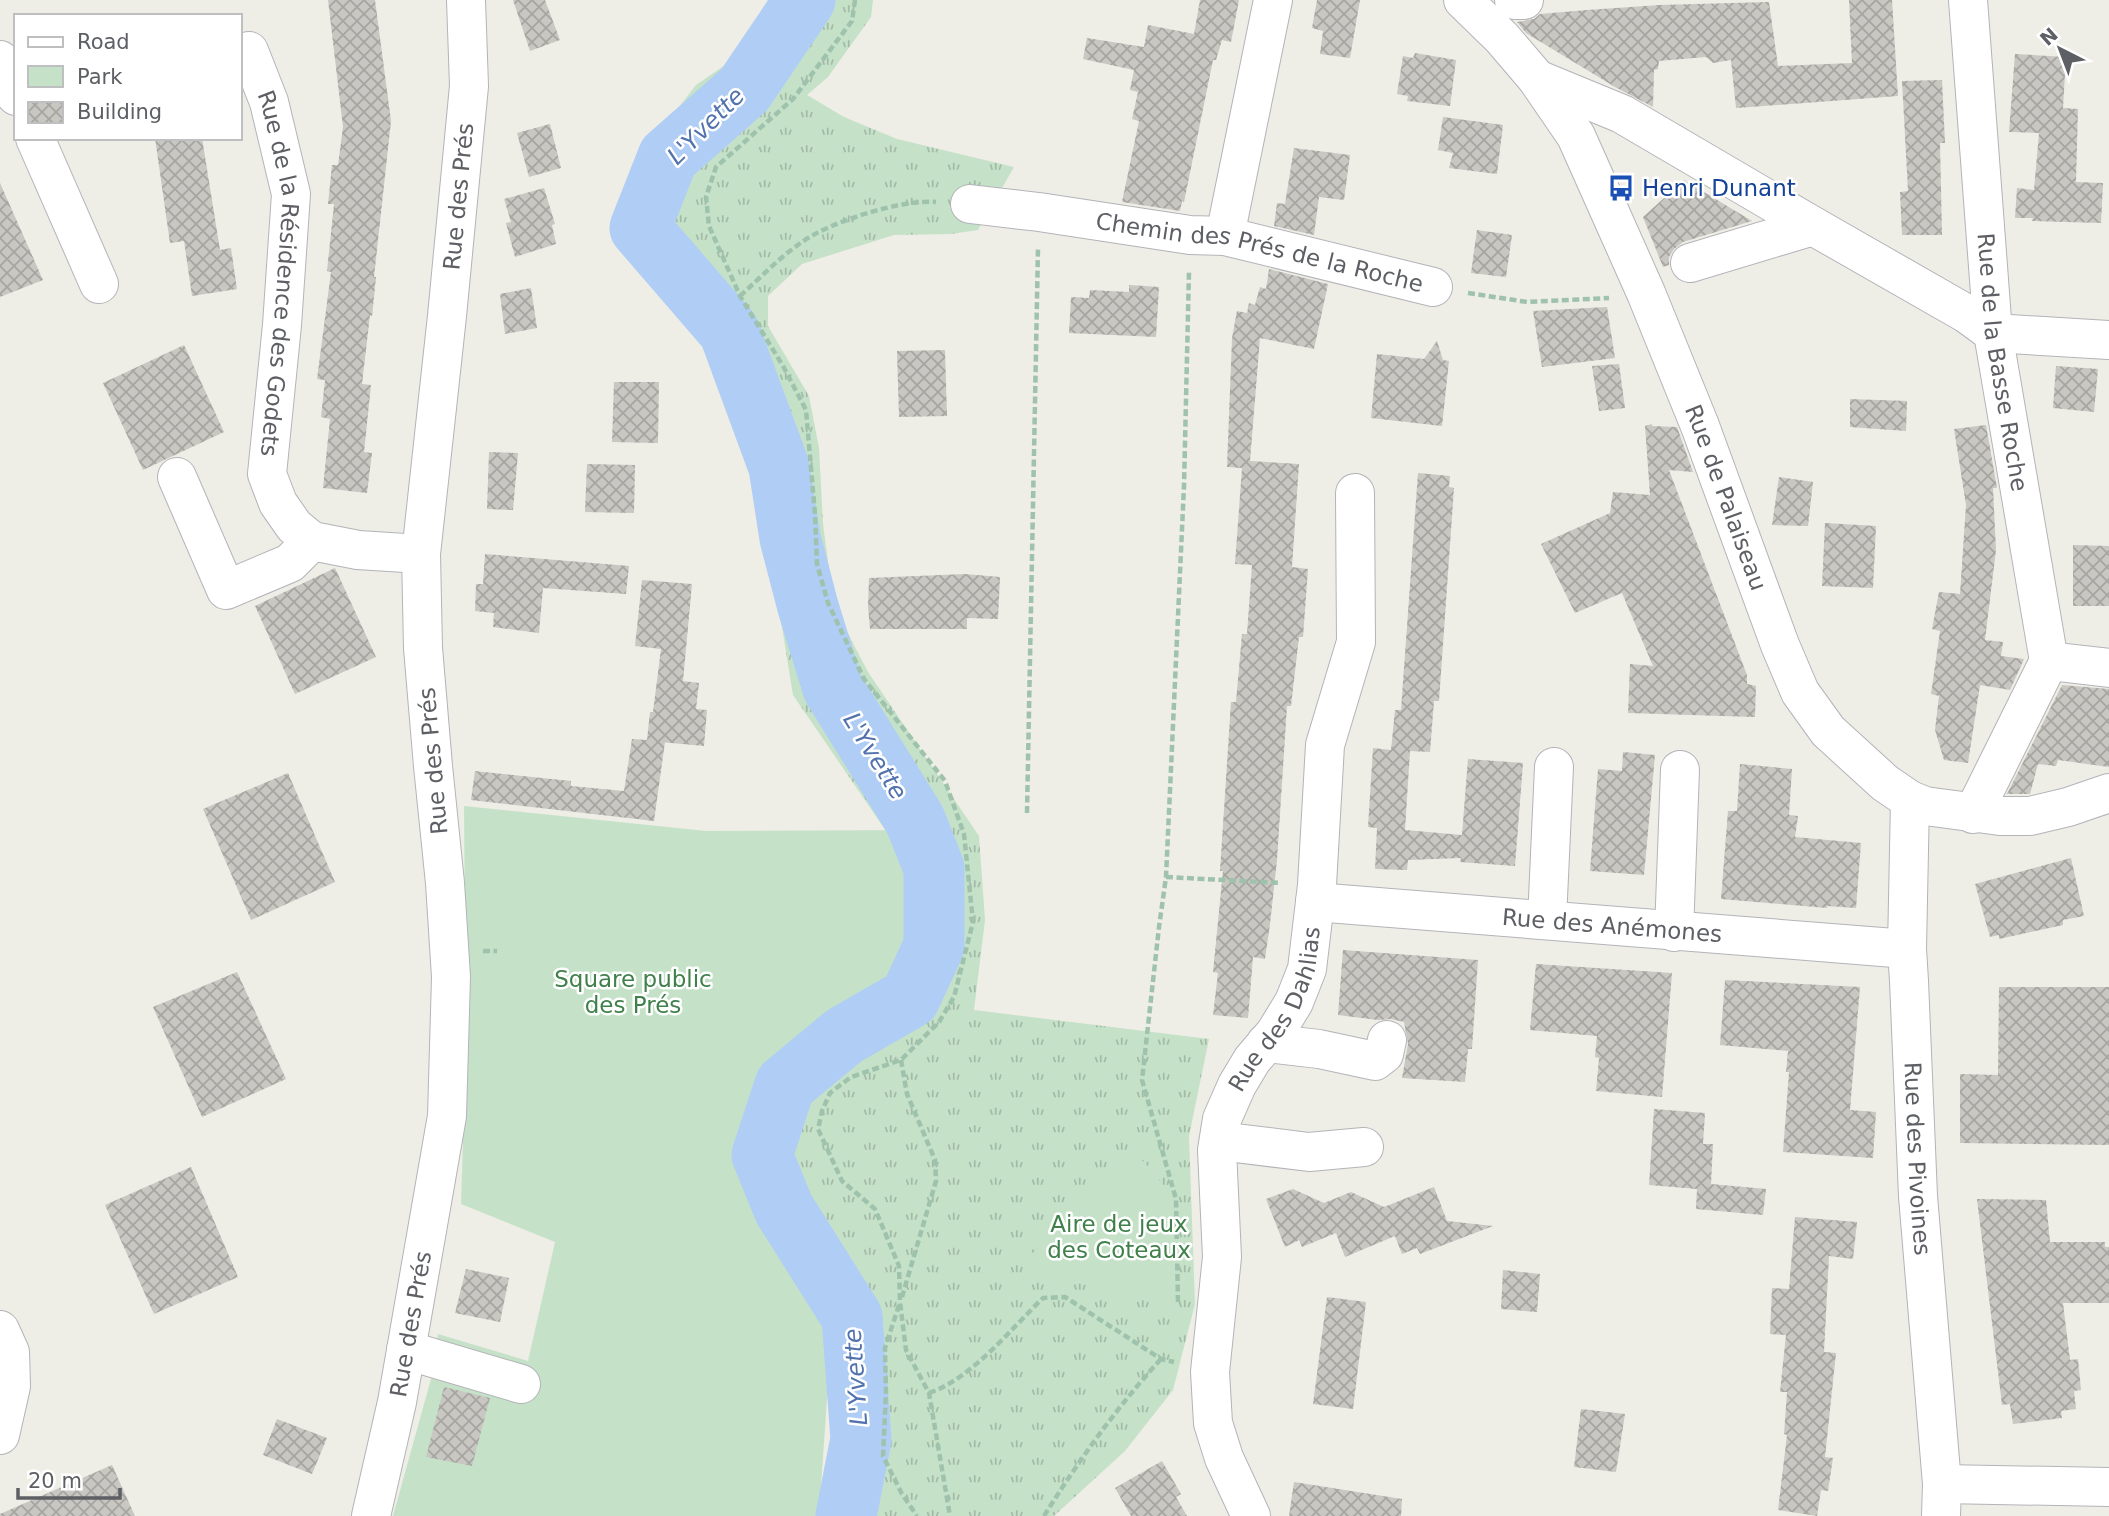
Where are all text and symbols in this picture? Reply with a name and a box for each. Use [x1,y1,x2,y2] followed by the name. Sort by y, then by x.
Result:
[14,14,242,140] legend
[2025,14,2095,84] north arrow
[2035,23,2062,50] text: N
[77,30,130,54] text: Road
[77,65,123,89] text: Park
[662,82,750,170] water label: L'Yvette
[253,86,304,458] street label: Rue de la Résidence des Godets
[77,100,162,124] text: Building
[438,122,478,271] street label: Rue des Prés
[1606,173,1636,203] bus stop icon: Henri Dunant
[1642,175,1796,201] place label: Henri Dunant
[1094,208,1426,297] street label: Chemin des Prés de la Roche
[1973,232,2033,493] street label: Rue de la Basse Roche
[1680,401,1772,594] street label: Rue de Palaiseau
[414,686,452,836] street label: Rue des Prés
[837,707,913,805] water label: L'Yvette
[1501,904,1723,947] street label: Rue des Anémones
[1223,925,1325,1096] street label: Rue des Dahlias
[554,966,712,1018] park label: Square public des Prés
[1899,1061,1936,1256] street label: Rue des Pivoines
[1047,1211,1191,1263] park label: Aire de jeux des Coteaux
[385,1249,436,1399] street label: Rue des Prés
[839,1328,873,1426] water label: L'Yvette
[18,1456,119,1500] scale bar
[28,1469,82,1493] text: 20 m

